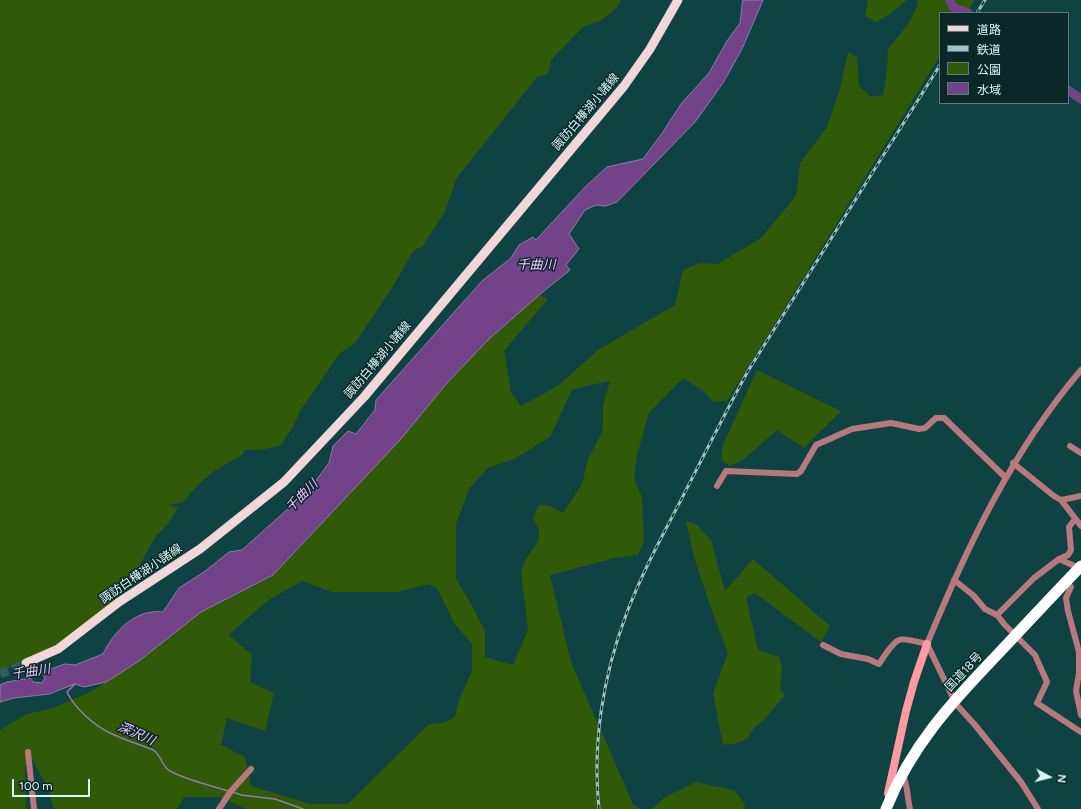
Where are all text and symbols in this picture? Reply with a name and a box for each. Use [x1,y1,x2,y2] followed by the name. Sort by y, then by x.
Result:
[939,12,1069,104] legend
[977,23,1001,37] text: 道路
[977,43,1001,57] text: 鉄道
[977,63,1001,77] text: 公園
[550,71,622,153] street label: 諏訪白樺湖小諸線
[977,83,1001,97] text: 水域
[517,257,555,273] water label: 千曲川
[342,319,414,401] street label: 諏訪白樺湖小諸線
[283,477,321,515] water label: 千曲川
[97,541,185,607] street label: 諏訪白樺湖小諸線
[942,649,986,695] street label: 国道18号
[11,661,51,683] water label: 千曲川
[115,719,157,749] water label: 深沢川
[1029,757,1069,797] north arrow
[14,771,92,797] scale bar
[1054,773,1068,784] text: N
[19,779,53,793] text: 100 m

